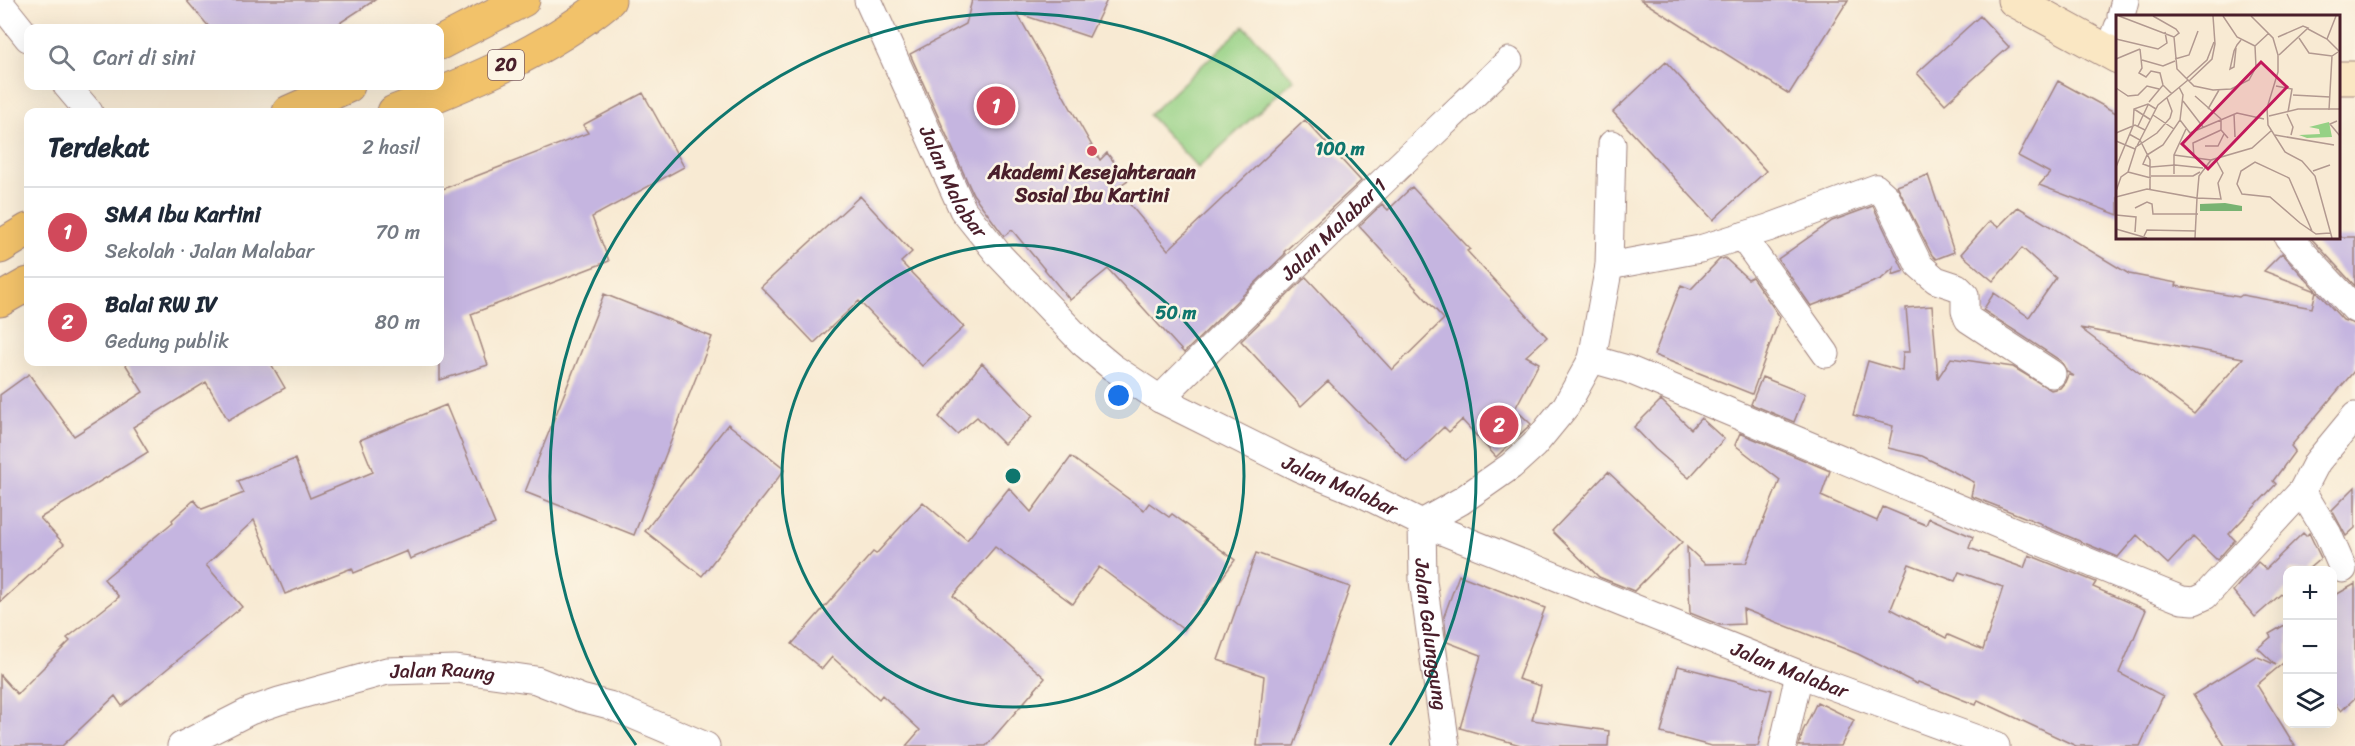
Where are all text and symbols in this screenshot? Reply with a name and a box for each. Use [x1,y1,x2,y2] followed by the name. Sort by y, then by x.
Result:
[2116,15,2340,238] inset map
[24,24,444,90] search box
[93,38,195,77] text: Cari di sini
[45,41,78,74] icon: search
[488,50,524,80] road number: 20
[976,84,1016,128] pin: 1
[909,119,998,247] street label: Jalan Malabar
[48,124,149,170] text: Terdekat
[362,130,420,165] text: 2 hasil
[1316,133,1365,165] text: 100 m
[1085,144,1099,158] marker: Akademi Kesejahteraan Sosial Ibu Kartini
[987,155,1196,213] place label: Akademi Kesejahteraan Sosial Ibu Kartini
[1271,169,1395,290] street label: Jalan Malabar 1
[105,195,260,234] text: SMA Ibu Kartini
[63,215,72,250] text: 1
[375,215,420,250] text: 70 m
[105,234,314,269] text: Sekolah · Jalan Malabar
[105,285,217,324] text: Balai RW IV
[1156,297,1197,329] text: 50 m
[62,305,73,340] text: 2
[375,305,420,340] text: 80 m
[105,324,229,359] text: Gedung publik
[1104,381,1133,410] your location
[1480,402,1518,448] pin: 2
[1275,444,1406,527] street label: Jalan Malabar
[1003,466,1023,486] centre of rings
[1405,557,1458,713] street label: Jalan Galunggung
[2283,566,2337,728] map controls
[2283,566,2337,620] button: +
[2283,620,2337,674] button: −
[1725,631,1855,709] street label: Jalan Malabar
[389,651,497,692] street label: Jalan Raung
[2283,674,2337,728] button: layers

